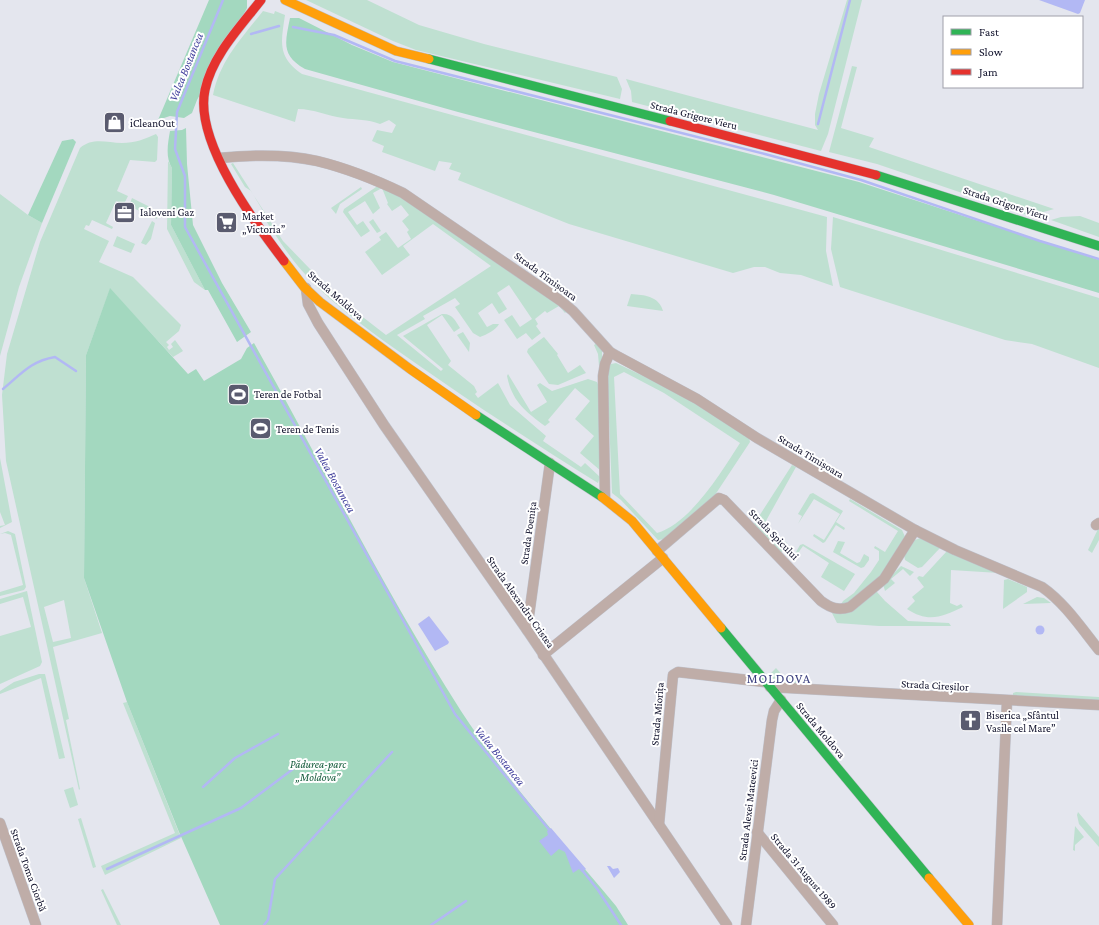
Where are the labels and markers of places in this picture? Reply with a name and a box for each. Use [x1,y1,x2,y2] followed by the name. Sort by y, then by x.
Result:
[102,110,128,136] shop icon: iCleanOut
[130,117,175,129] place label: iCleanOut
[111,199,137,225] office icon: Ialoveni Gaz
[140,206,194,218] place label: Ialoveni Gaz
[214,209,240,235] supermarket icon: Market „Victoria”
[242,210,285,236] place label: Market „Victoria”
[225,381,251,407] sports icon: Teren de Fotbal
[254,388,322,400] place label: Teren de Fotbal
[247,416,273,442] sports icon: Teren de Tenis
[276,423,339,435] place label: Teren de Tenis
[958,708,984,734] church icon: Biserica „Sfântul Vasile cel Mare”
[986,709,1059,734] place label: Biserica „Sfântul Vasile cel Mare”

